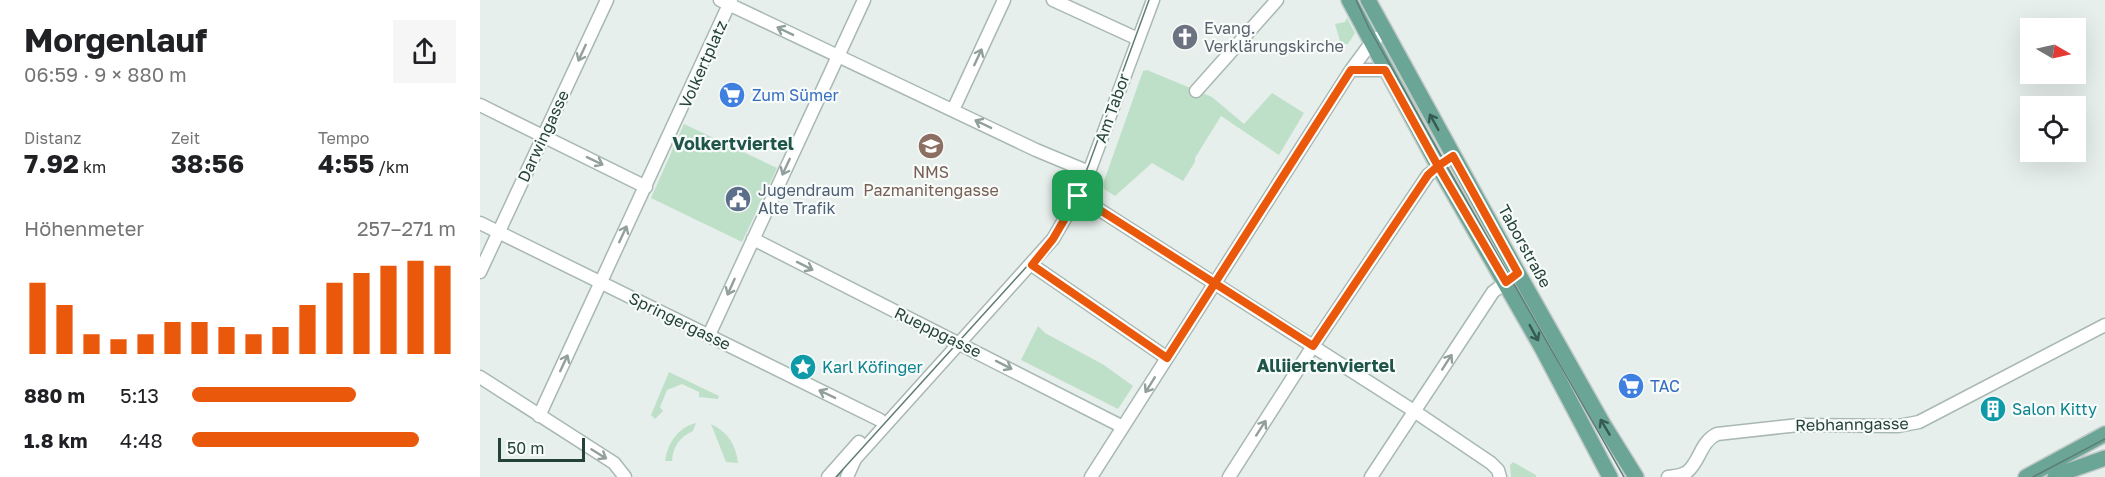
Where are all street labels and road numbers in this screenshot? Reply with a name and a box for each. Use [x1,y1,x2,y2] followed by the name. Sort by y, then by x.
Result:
[675,17,731,111] street label: Volkertplatz
[1090,71,1134,145] street label: Am Tabor
[513,87,573,185] street label: Darwingasse
[1494,201,1556,291] street label: Taborstraße
[626,288,734,354] street label: Springergasse
[891,302,985,362] street label: Rueppgasse
[1795,413,1909,435] street label: Rebhanngasse

